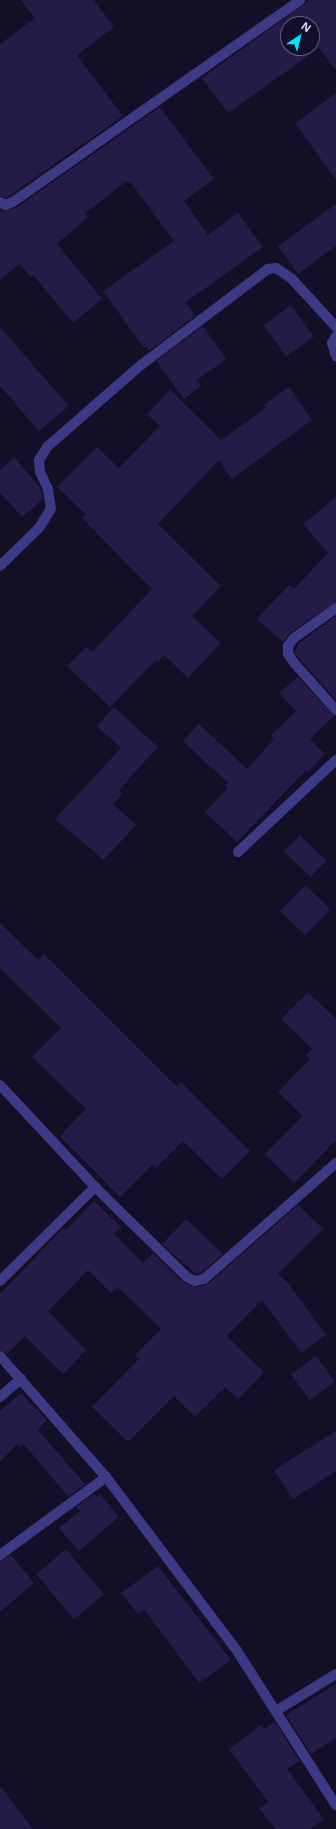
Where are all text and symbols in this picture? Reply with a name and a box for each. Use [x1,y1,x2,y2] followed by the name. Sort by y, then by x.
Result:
[280,16,320,56] north arrow
[299,18,315,35] text: N

